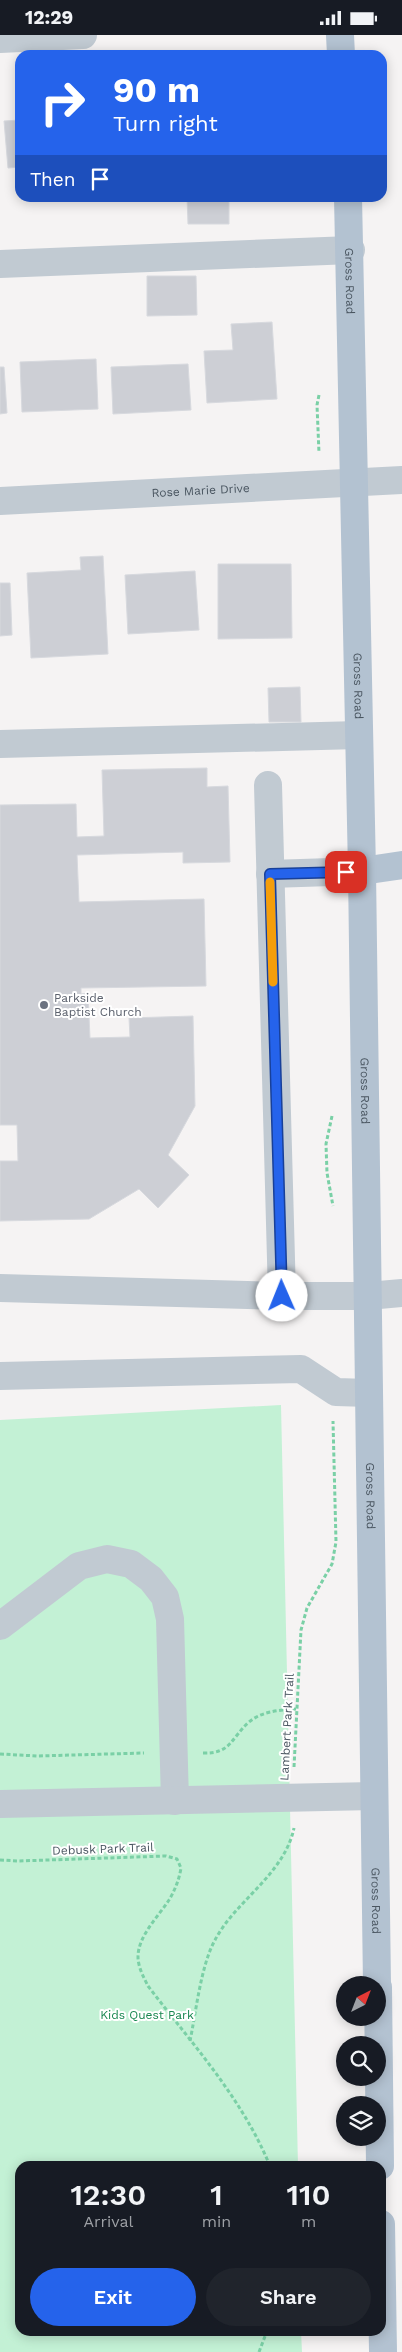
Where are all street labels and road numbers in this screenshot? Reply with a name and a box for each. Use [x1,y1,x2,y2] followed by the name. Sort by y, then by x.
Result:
[342,247,357,314] street label: Gross Road
[151,481,250,500] street label: Rose Marie Drive
[350,652,366,719] street label: Gross Road
[358,1057,372,1124] street label: Gross Road
[363,1462,378,1529] street label: Gross Road
[277,1673,297,1781] street label: Lambert Park Trail
[52,1840,154,1858] street label: Debusk Park Trail
[368,1867,383,1934] street label: Gross Road

